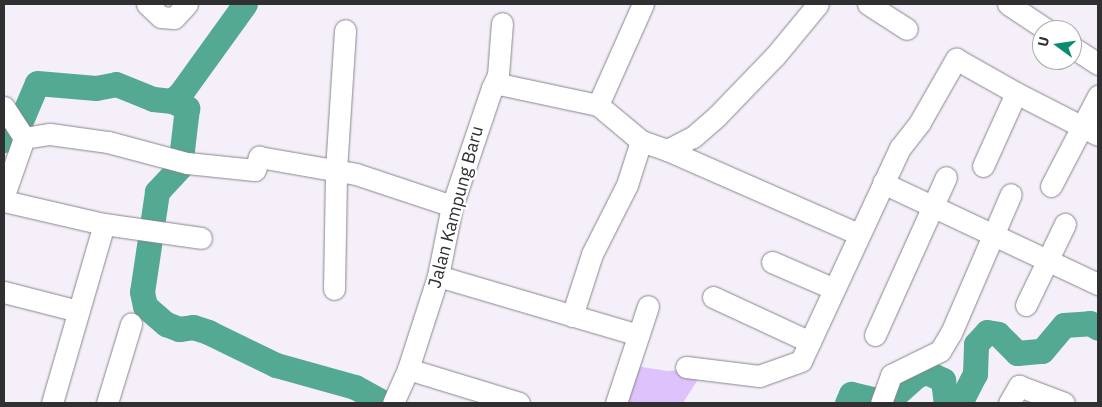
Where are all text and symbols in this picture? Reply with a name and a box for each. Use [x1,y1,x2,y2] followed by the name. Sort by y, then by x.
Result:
[1032,20,1082,70] north arrow
[1034,35,1053,49] text: U
[424,124,488,290] street label: Jalan Kampung Baru

